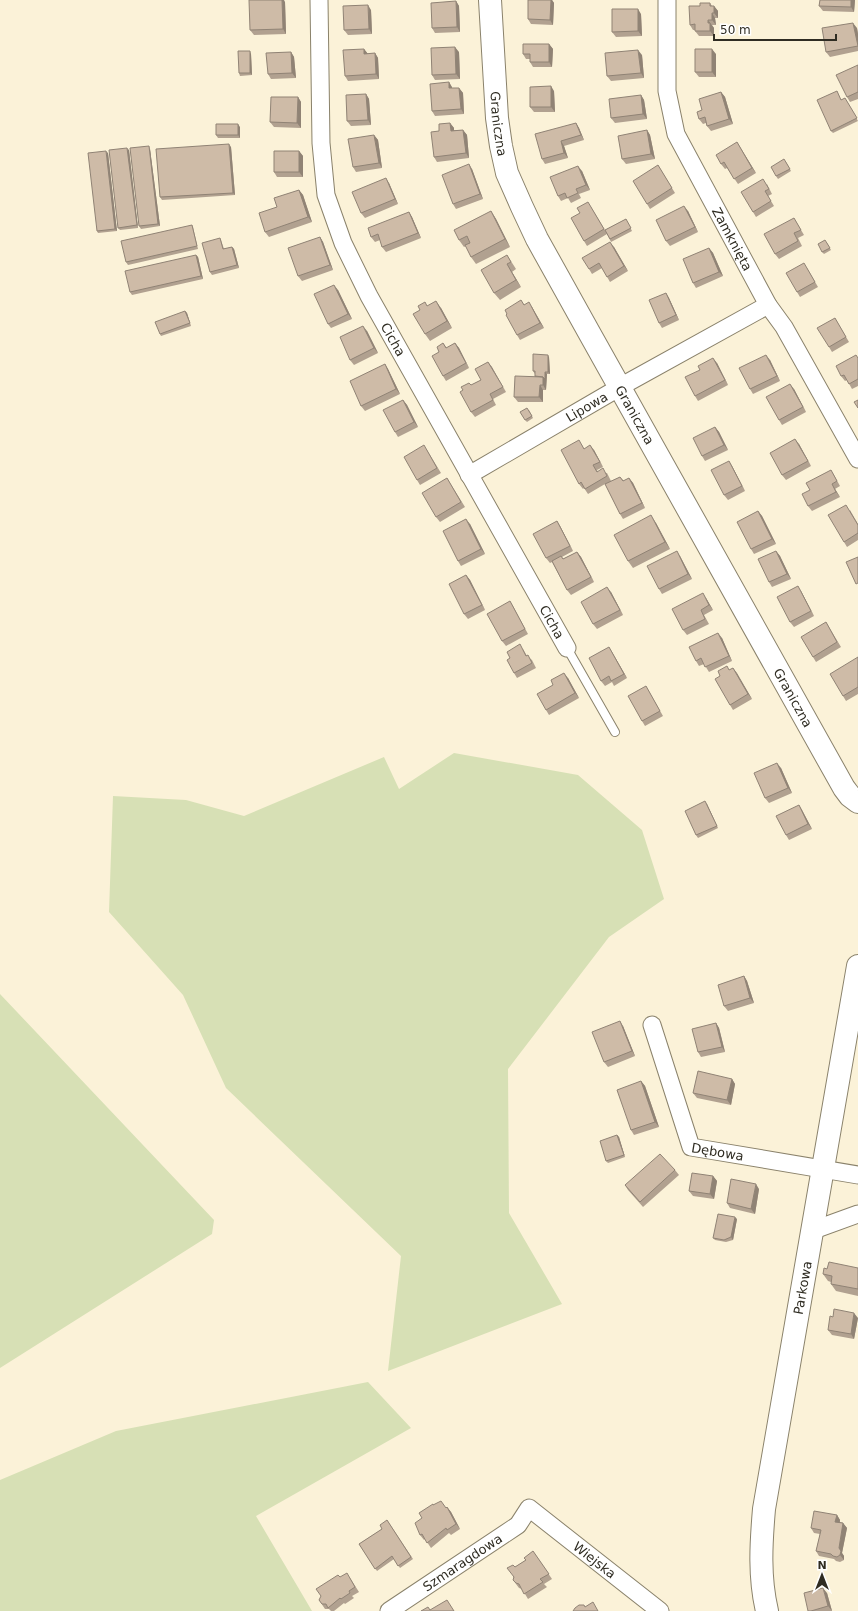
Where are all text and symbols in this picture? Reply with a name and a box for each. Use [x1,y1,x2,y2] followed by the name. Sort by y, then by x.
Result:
[714,16,836,42] scale bar
[720,23,751,37] text: 50 m
[487,91,510,158] street label: Graniczna
[709,205,755,273] street label: Zamknięta
[378,320,408,359] street label: Cicha
[612,383,657,447] street label: Graniczna
[563,389,610,425] street label: Lipowa
[536,603,567,641] street label: Cicha
[770,666,815,730] street label: Graniczna
[690,1140,745,1164] street label: Dębowa
[791,1260,815,1316] street label: Parkowa
[420,1531,505,1594] street label: Szmaragdowa
[570,1539,619,1581] street label: Wiejska
[802,1555,842,1595] north arrow
[817,1559,827,1572] text: N

